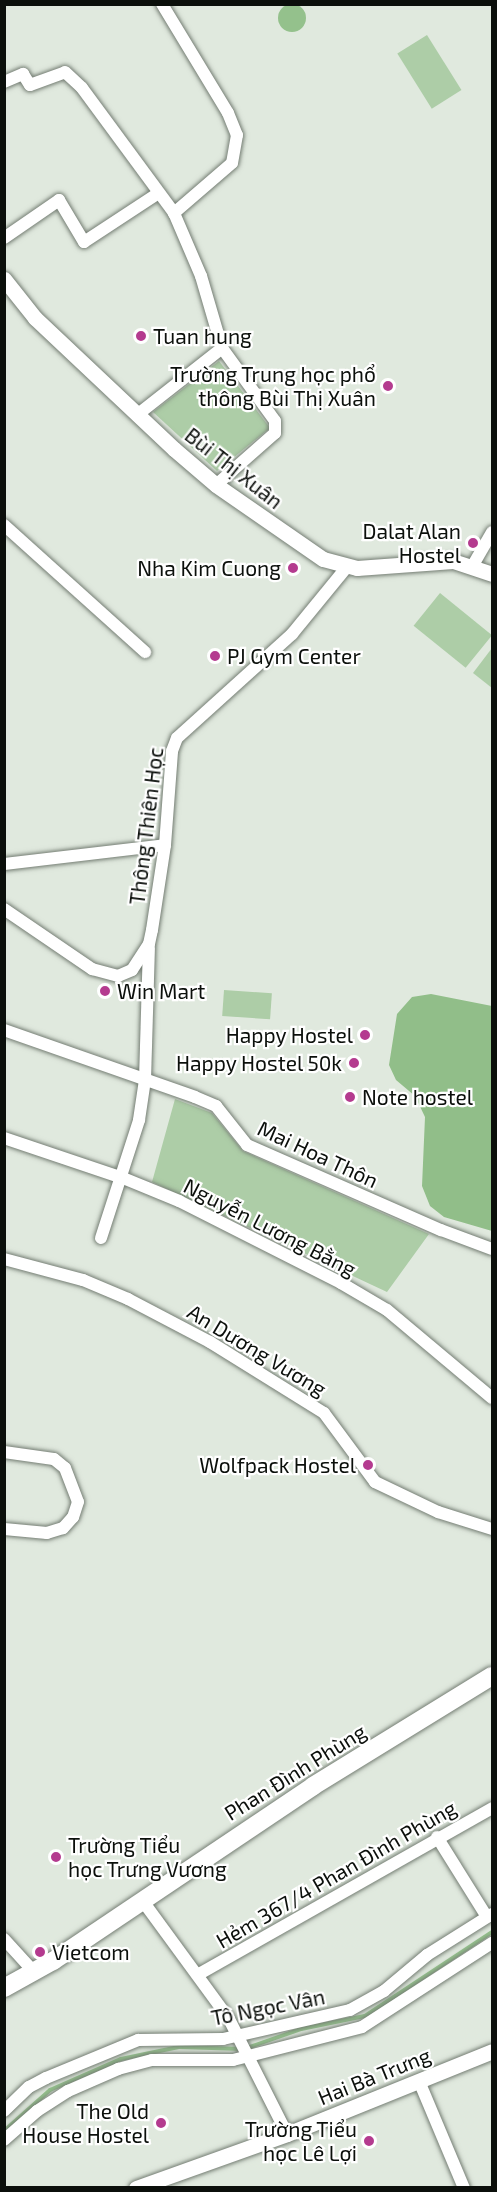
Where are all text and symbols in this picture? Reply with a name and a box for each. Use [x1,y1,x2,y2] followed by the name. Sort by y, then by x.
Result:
[153,323,252,349] place label: Tuan hung
[134,329,148,343] marker: Tuan hung
[169,361,376,411] place label: Trường Trung học phổ thông Bùi Thị Xuân
[381,379,395,393] marker: Trường Trung học phổ thông Bùi Thị Xuân
[180,422,288,514] street label: Bùi Thị Xuân
[362,518,461,568] place label: Dalat Alan Hostel
[466,536,480,550] marker: Dalat Alan Hostel
[137,555,281,581] place label: Nha Kim Cuong
[286,561,300,575] marker: Nha Kim Cuong
[227,643,361,669] place label: PJ Gym Center
[208,649,222,663] marker: PJ Gym Center
[124,746,168,906] street label: Thông Thiên Học
[117,978,205,1004] place label: Win Mart
[98,984,112,998] marker: Win Mart
[225,1022,353,1048] place label: Happy Hostel
[358,1028,372,1042] marker: Happy Hostel
[175,1050,342,1076] place label: Happy Hostel 50k
[347,1056,361,1070] marker: Happy Hostel 50k
[362,1084,473,1110] place label: Note hostel
[343,1090,357,1104] marker: Note hostel
[254,1115,382,1193] street label: Mai Hoa Thôn
[180,1173,360,1281] street label: Nguyễn Lương Bằng
[183,1298,331,1402] street label: An Dương Vương
[199,1452,356,1478] place label: Wolfpack Hostel
[361,1458,375,1472] marker: Wolfpack Hostel
[220,1718,370,1826] street label: Phan Đình Phùng
[211,1795,461,1953] street label: Hẻm 367/4 Phan Đình Phùng
[68,1832,228,1882] place label: Trường Tiểu học Trưng Vương
[49,1850,63,1864] marker: Trường Tiểu học Trưng Vương
[52,1939,130,1965] place label: Vietcom
[33,1945,47,1959] marker: Vietcom
[209,1984,327,2030] street label: Tô Ngọc Vân
[314,2042,434,2110] street label: Hai Bà Trưng
[22,2098,149,2148] place label: The Old House Hostel
[154,2116,168,2130] marker: The Old House Hostel
[244,2116,357,2166] place label: Trường Tiểu học Lê Lợi
[362,2134,376,2148] marker: Trường Tiểu học Lê Lợi

